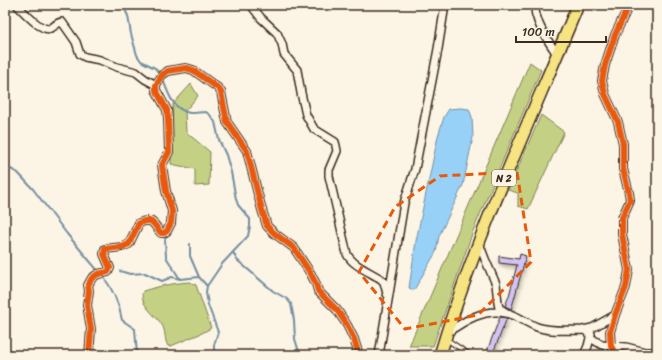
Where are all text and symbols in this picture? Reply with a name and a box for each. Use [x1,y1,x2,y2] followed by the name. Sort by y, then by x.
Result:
[516,18,606,44] scale bar
[522,21,555,43] text: 100 m
[492,170,516,186] road number: N 2

